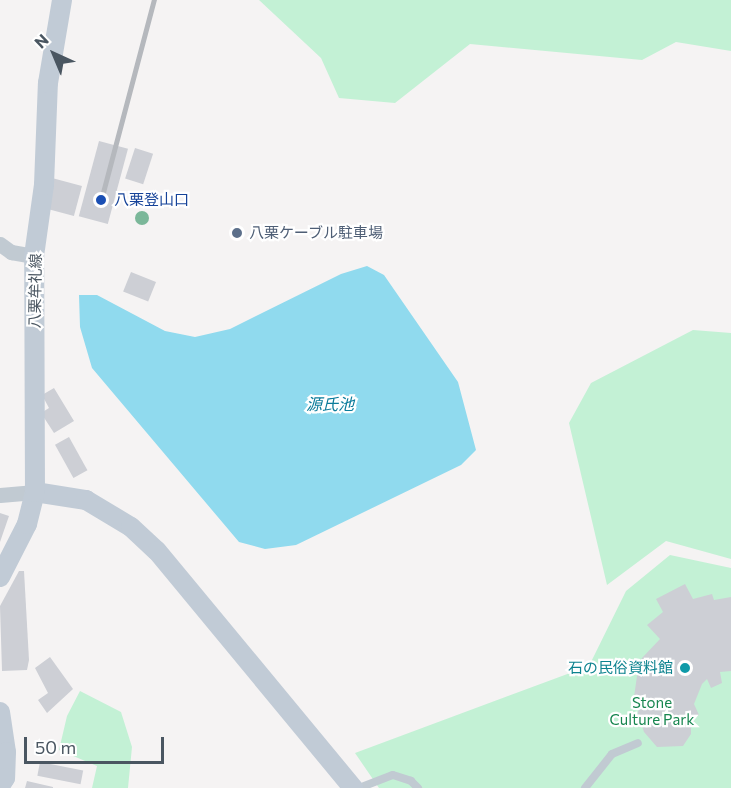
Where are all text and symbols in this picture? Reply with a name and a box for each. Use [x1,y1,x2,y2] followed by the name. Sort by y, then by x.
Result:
[24,24,84,84] north arrow
[30,30,52,52] text: N
[92,191,110,209] marker: 八栗登山口
[114,191,189,209] place label: 八栗登山口
[249,224,384,242] place label: 八栗ケーブル駐車場
[230,226,244,240] marker: 八栗ケーブル駐車場
[25,253,45,329] street label: 八栗牟礼線
[306,394,354,414] water label: 源氏池
[568,659,673,677] place label: 石の民俗資料館
[678,661,692,675] marker: 石の民俗資料館
[610,693,694,728] park label: Stone Culture Park
[27,725,166,763] scale bar
[35,736,76,758] text: 50 m

